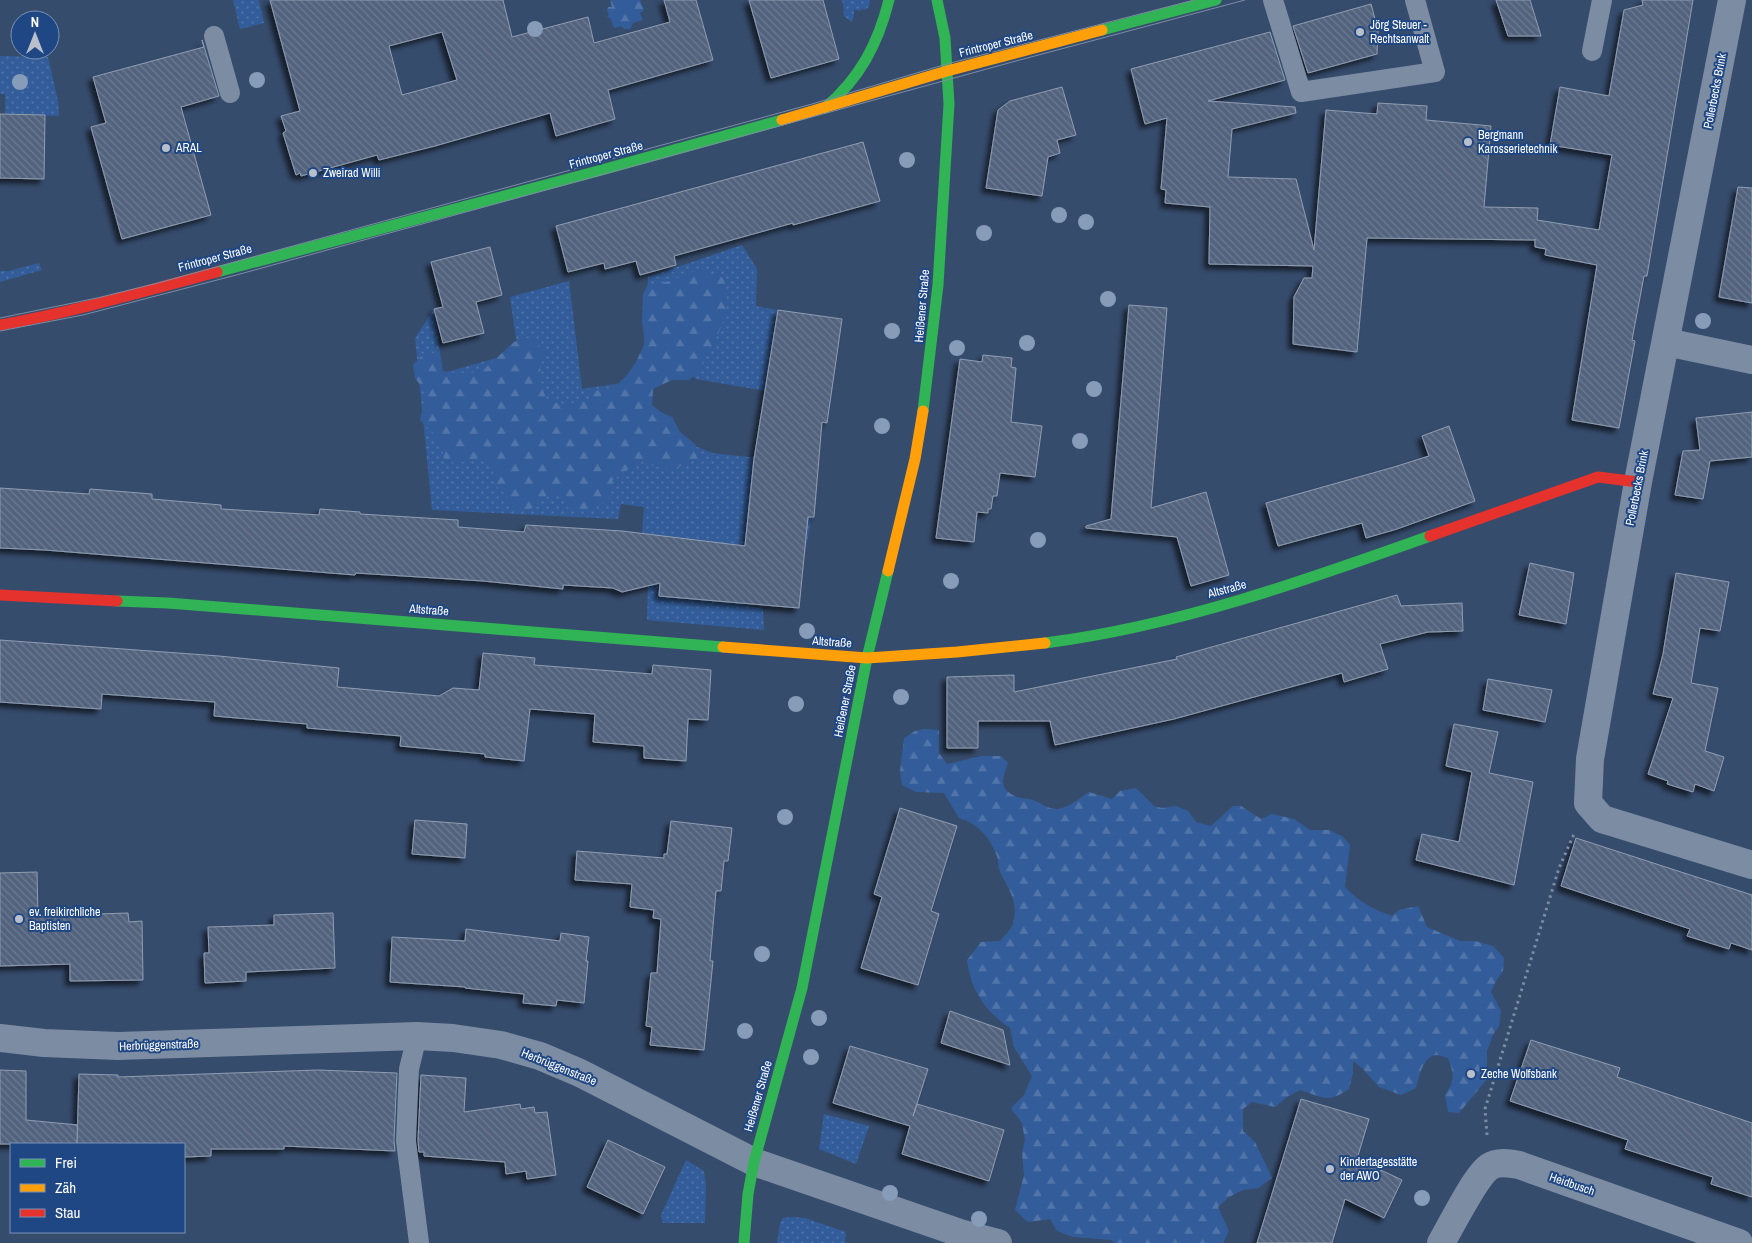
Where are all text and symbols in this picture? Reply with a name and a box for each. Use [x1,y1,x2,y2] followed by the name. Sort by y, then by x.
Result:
[10,10,60,60] north arrow
[31,13,39,31] text: N
[1370,17,1429,47] place label: Jörg Steuer - Rechtsanwalt
[1354,26,1366,38] marker: Jörg Steuer - Rechtsanwalt
[957,27,1035,61] street label: Frintroper Straße
[1700,52,1730,130] street label: Pollerbecks Brink
[1478,127,1557,157] place label: Bergmann Karosserietechnik
[1462,136,1474,148] marker: Bergmann Karosserietechnik
[567,138,645,172] street label: Frintroper Straße
[175,140,202,156] place label: ARAL
[160,142,172,154] marker: ARAL
[323,165,380,181] place label: Zweirad Willi
[307,167,319,179] marker: Zweirad Willi
[176,241,254,275] street label: Frintroper Straße
[911,269,933,343] street label: Heißener Straße
[1622,449,1652,527] street label: Pollerbecks Brink
[1205,576,1248,602] street label: Altstraße
[408,601,449,619] street label: Altstraße
[811,633,852,651] street label: Altstraße
[830,663,860,739] street label: Heißener Straße
[29,904,100,934] place label: ev. freikirchliche Baptisten
[13,913,25,925] marker: ev. freikirchliche Baptisten
[119,1036,199,1054] street label: Herbrüggenstraße
[519,1045,599,1089] street label: Herbrüggenstraße
[740,1059,776,1133] street label: Heißener Straße
[1481,1066,1557,1082] place label: Zeche Wolfsbank
[1465,1068,1477,1080] marker: Zeche Wolfsbank
[10,1143,185,1233] legend
[55,1152,77,1173] text: Frei
[1340,1154,1417,1184] place label: Kindertagesstätte der AWO
[1324,1163,1336,1175] marker: Kindertagesstätte der AWO
[1547,1169,1597,1199] street label: Heidbusch
[55,1177,76,1198] text: Zäh
[55,1202,80,1223] text: Stau

